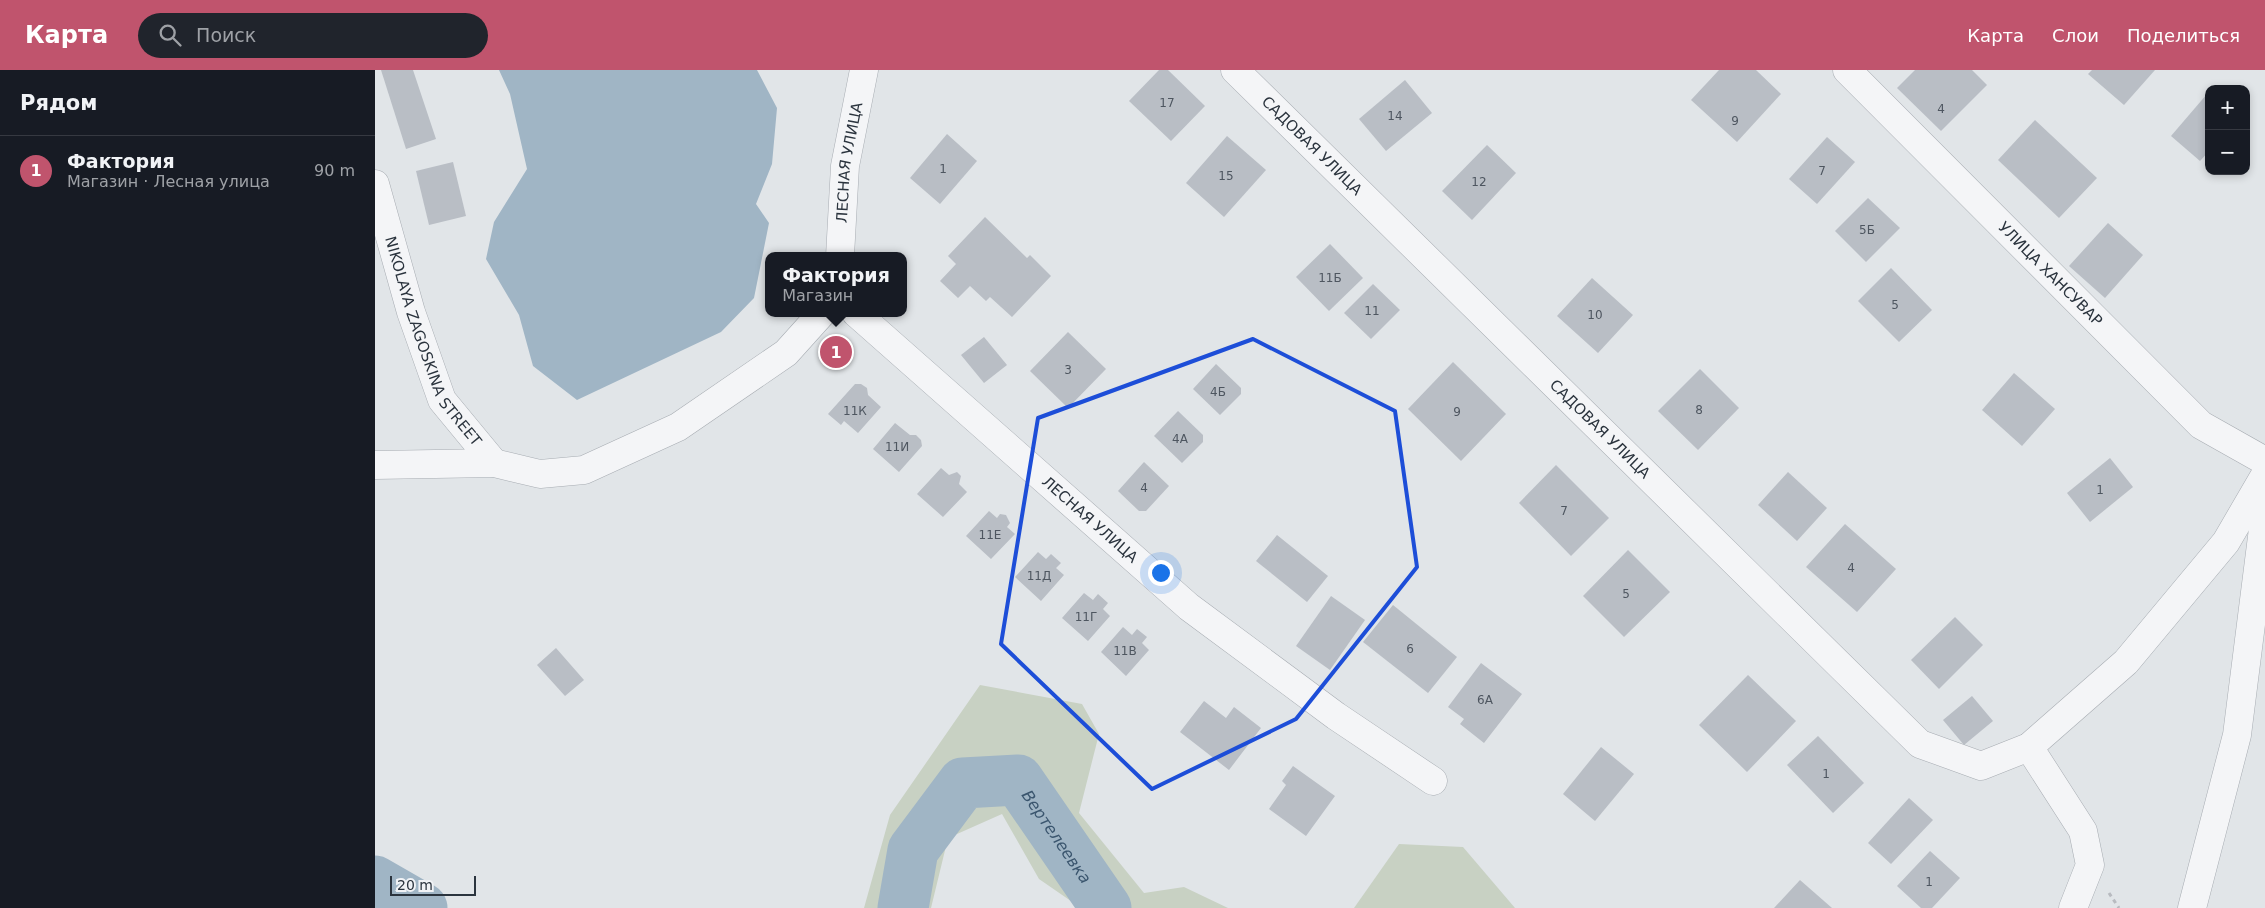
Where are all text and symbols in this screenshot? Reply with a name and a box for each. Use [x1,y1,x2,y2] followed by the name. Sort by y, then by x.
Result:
[138,13,488,58] search box
[25,21,108,49] text: Карта
[156,21,184,49] icon: search
[196,24,256,46] text: Поиск
[1967,25,2024,46] text: Карта
[2052,25,2099,46] text: Слои
[2127,25,2240,46] text: Поделиться
[2205,85,2250,175] map controls
[2205,85,2250,130] button: +
[20,91,97,115] text: Рядом
[1258,92,1366,200] street label: САДОВАЯ УЛИЦА
[1159,96,1175,110] house number: 17
[833,100,867,223] street label: ЛЕСНАЯ УЛИЦА
[1937,102,1945,116] house number: 4
[1387,109,1403,123] house number: 14
[1731,114,1739,128] house number: 9
[2205,130,2250,175] button: −
[67,150,175,172] text: Фактория
[30,161,42,180] text: 1
[314,161,355,180] text: 90 m
[939,162,947,176] house number: 1
[1818,164,1826,178] house number: 7
[1218,169,1234,183] house number: 15
[67,172,270,191] text: Магазин · Лесная улица
[1471,175,1487,189] house number: 12
[1995,218,2106,330] street label: УЛИЦА ХАНСУВАР
[1859,223,1875,237] house number: 5Б
[381,234,486,450] street label: NIKOLAYA ZAGOSKINA STREET
[765,252,907,317] popup
[782,264,890,286] text: Фактория
[1318,271,1342,285] house number: 11Б
[782,286,853,305] text: Магазин
[1891,298,1899,312] house number: 5
[1364,304,1380,318] house number: 11
[1587,308,1603,322] house number: 10
[820,333,852,371] pin: 1
[1064,363,1072,377] house number: 3
[1546,376,1654,483] street label: САДОВАЯ УЛИЦА
[1210,385,1226,399] house number: 4Б
[1695,403,1703,417] house number: 8
[843,404,867,418] house number: 11К
[1453,405,1461,419] house number: 9
[1172,432,1189,446] house number: 4А
[885,440,909,454] house number: 11И
[1038,473,1142,567] street label: ЛЕСНАЯ УЛИЦА
[1140,481,1148,495] house number: 4
[2096,483,2104,497] house number: 1
[1560,504,1568,518] house number: 7
[979,528,1001,542] house number: 11Е
[1148,560,1174,586] your location
[1847,561,1855,575] house number: 4
[1027,569,1051,583] house number: 11Д
[1622,587,1630,601] house number: 5
[1075,610,1097,624] house number: 11Г
[1406,642,1414,656] house number: 6
[1113,644,1137,658] house number: 11В
[1477,693,1494,707] house number: 6А
[1822,767,1830,781] house number: 1
[1018,786,1095,887] water label: Вертелеевка
[390,873,476,896] scale bar
[1925,875,1933,889] house number: 1
[397,877,433,893] text: 20 m

